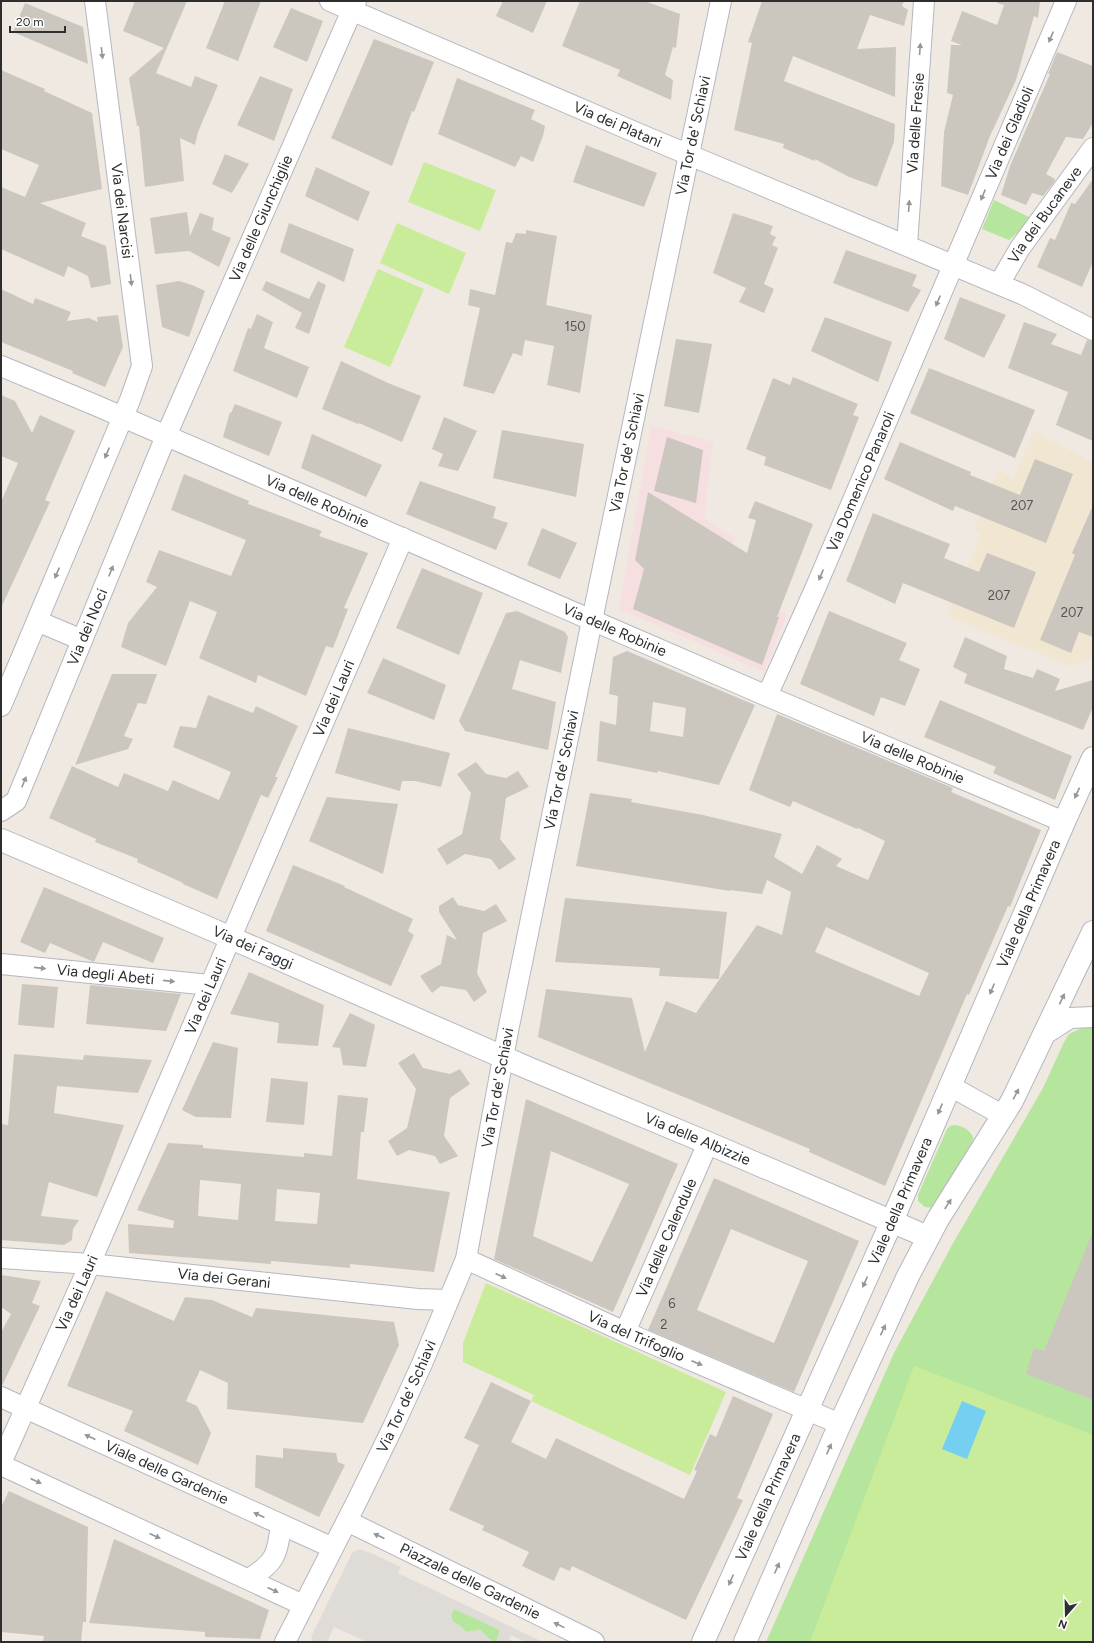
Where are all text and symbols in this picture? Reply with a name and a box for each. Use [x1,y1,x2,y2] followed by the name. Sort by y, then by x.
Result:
[10,8,65,34] scale bar
[16,15,44,29] text: 20 m
[1047,31,1053,43] one-way arrow
[917,43,924,55] one-way arrow
[99,47,106,60] one-way arrow
[903,72,928,174] street label: Via delle Fresie
[672,74,714,197] street label: Via Tor de' Schiavi
[982,84,1037,182] street label: Via dei Gladioli
[571,98,664,151] street label: Via dei Platani
[225,152,297,285] street label: Via delle Giunchiglie
[107,162,137,260] street label: Via dei Narcisi
[1004,163,1086,267] street label: Via dei Bucaneve
[980,190,986,202] one-way arrow
[906,200,913,212] one-way arrow
[128,274,134,286] one-way arrow
[935,296,941,307] one-way arrow
[564,319,586,334] house number: 150
[606,391,648,514] street label: Via Tor de' Schiavi
[823,409,899,554] street label: Via Domenico Panaroli
[104,447,110,459] one-way arrow
[263,471,372,532] street label: Via delle Robinie
[1011,498,1033,513] house number: 207
[108,564,114,576] one-way arrow
[54,567,60,579] one-way arrow
[818,570,824,581] one-way arrow
[64,586,111,668] street label: Via dei Noci
[988,588,1010,603] house number: 207
[560,600,669,660] street label: Via delle Robinie
[1061,605,1083,620] house number: 207
[309,657,358,739] street label: Via dei Lauri
[540,709,582,832] street label: Via Tor de' Schiavi
[858,728,967,788] street label: Via delle Robinie
[21,776,27,787] one-way arrow
[1074,787,1080,799] one-way arrow
[993,837,1064,971] street label: Viale della Primavera
[210,922,296,973] street label: Via dei Faggi
[181,955,230,1037] street label: Via dei Lauri
[56,961,155,988] street label: Via degli Abeti
[34,965,46,971] one-way arrow
[163,977,175,984] one-way arrow
[989,984,995,995] one-way arrow
[1059,993,1065,1004] one-way arrow
[478,1026,517,1149] street label: Via Tor de' Schiavi
[1013,1088,1020,1099] one-way arrow
[937,1103,943,1115] one-way arrow
[642,1109,753,1169] street label: Via delle Albizzie
[864,1134,936,1268] street label: Viale della Primavera
[632,1176,700,1300] street label: Via delle Calendule
[944,1199,952,1209] one-way arrow
[52,1252,102,1334] street label: Via dei Lauri
[177,1264,272,1292] street label: Via dei Gerani
[496,1273,508,1279] one-way arrow
[861,1277,867,1289] one-way arrow
[668,1296,676,1311] house number: 6
[585,1307,688,1366] street label: Via del Trifoglio
[660,1317,668,1332] house number: 2
[880,1325,886,1336] one-way arrow
[373,1337,440,1456] street label: Via Tor de' Schiavi
[691,1360,702,1366] one-way arrow
[732,1430,805,1564] street label: Viale della Primavera
[84,1434,95,1440] one-way arrow
[102,1437,231,1508] street label: Viale delle Gardenie
[827,1442,833,1454] one-way arrow
[31,1479,43,1485] one-way arrow
[253,1512,265,1518] one-way arrow
[149,1533,160,1539] one-way arrow
[374,1533,385,1539] one-way arrow
[397,1539,543,1623] street label: Piazzale delle Gardenie
[775,1561,781,1573] one-way arrow
[728,1574,734,1585] one-way arrow
[267,1587,278,1593] one-way arrow
[1046,1595,1086,1635] north arrow
[1057,1616,1069,1631] text: N
[553,1621,565,1628] one-way arrow

